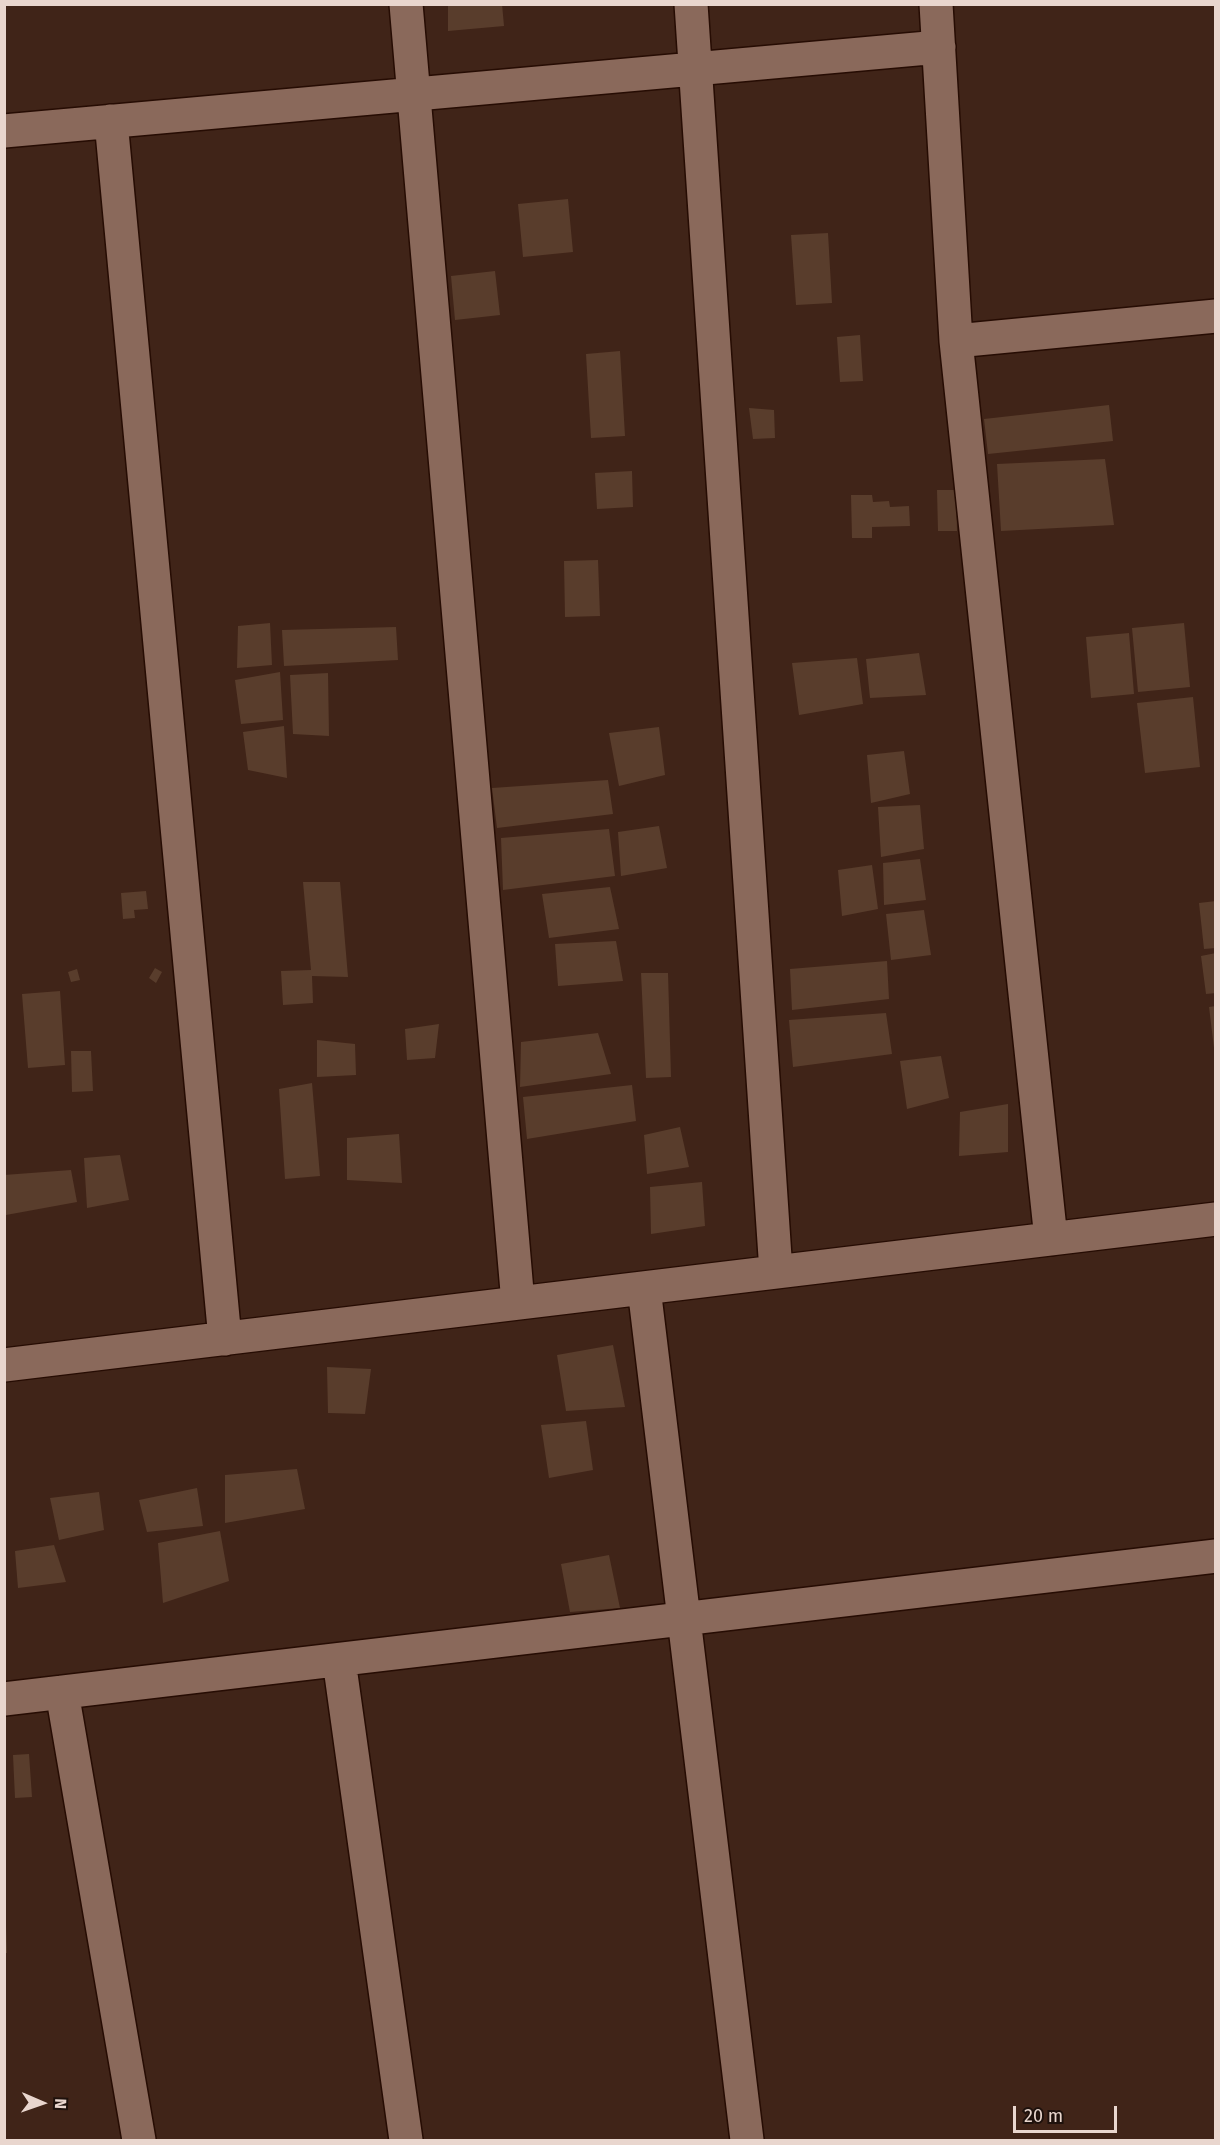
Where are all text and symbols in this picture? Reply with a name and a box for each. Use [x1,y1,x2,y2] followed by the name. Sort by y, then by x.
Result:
[12,2073,72,2133] north arrow
[1016,2094,1120,2132] scale bar
[51,2098,70,2109] text: N
[1024,2105,1063,2127] text: 20 m

